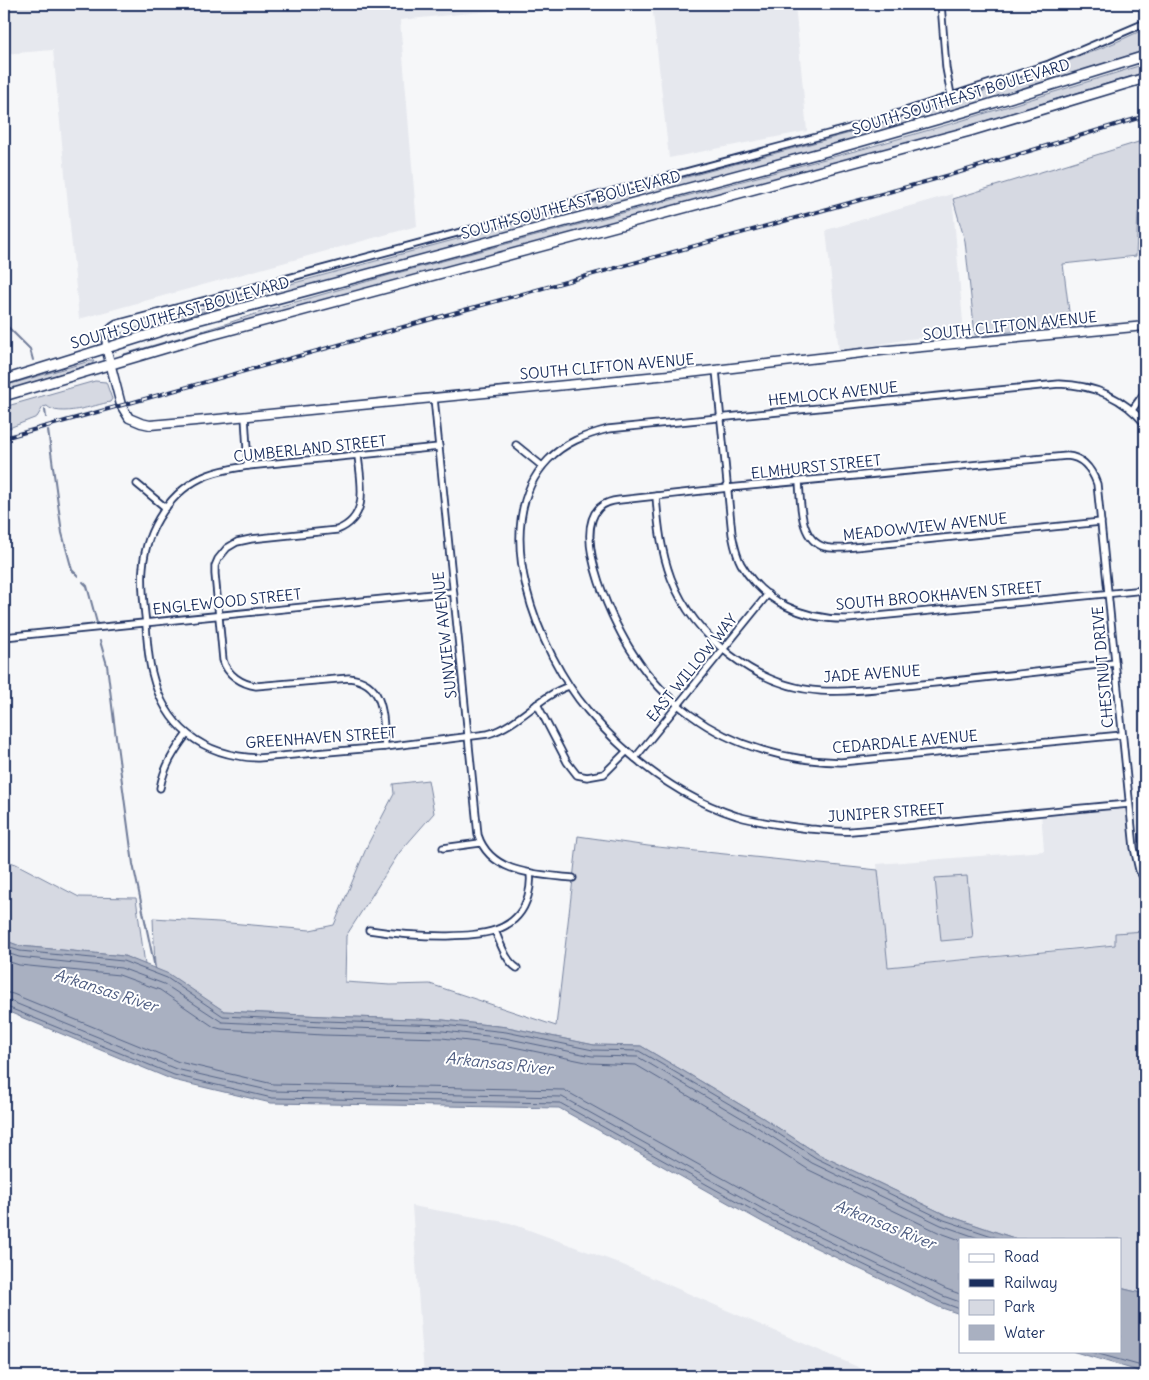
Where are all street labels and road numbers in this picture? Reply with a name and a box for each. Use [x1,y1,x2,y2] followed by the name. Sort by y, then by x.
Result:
[850,54,1072,139] street label: SOUTH SOUTHEAST BOULEVARD
[459,166,683,243] street label: SOUTH SOUTHEAST BOULEVARD
[68,272,292,353] street label: SOUTH SOUTHEAST BOULEVARD
[922,307,1098,344] street label: SOUTH CLIFTON AVENUE
[519,349,695,384] street label: SOUTH CLIFTON AVENUE
[767,377,899,410] street label: HEMLOCK AVENUE
[232,431,388,466] street label: CUMBERLAND STREET
[750,450,882,483] street label: ELMHURST STREET
[842,508,1008,545] street label: MEADOWVIEW AVENUE
[428,570,461,700] street label: SUNVIEW AVENUE
[835,577,1043,614] street label: SOUTH BROOKHAVEN STREET
[152,584,302,619] street label: ENGLEWOOD STREET
[1088,605,1117,729] street label: CHESTNUT DRIVE
[642,609,741,726] street label: EAST WILLOW WAY
[823,661,921,686] street label: JADE AVENUE
[245,723,397,752] street label: GREENHAVEN STREET
[831,726,979,757] street label: CEDARDALE AVENUE
[827,799,945,826] street label: JUNIPER STREET

